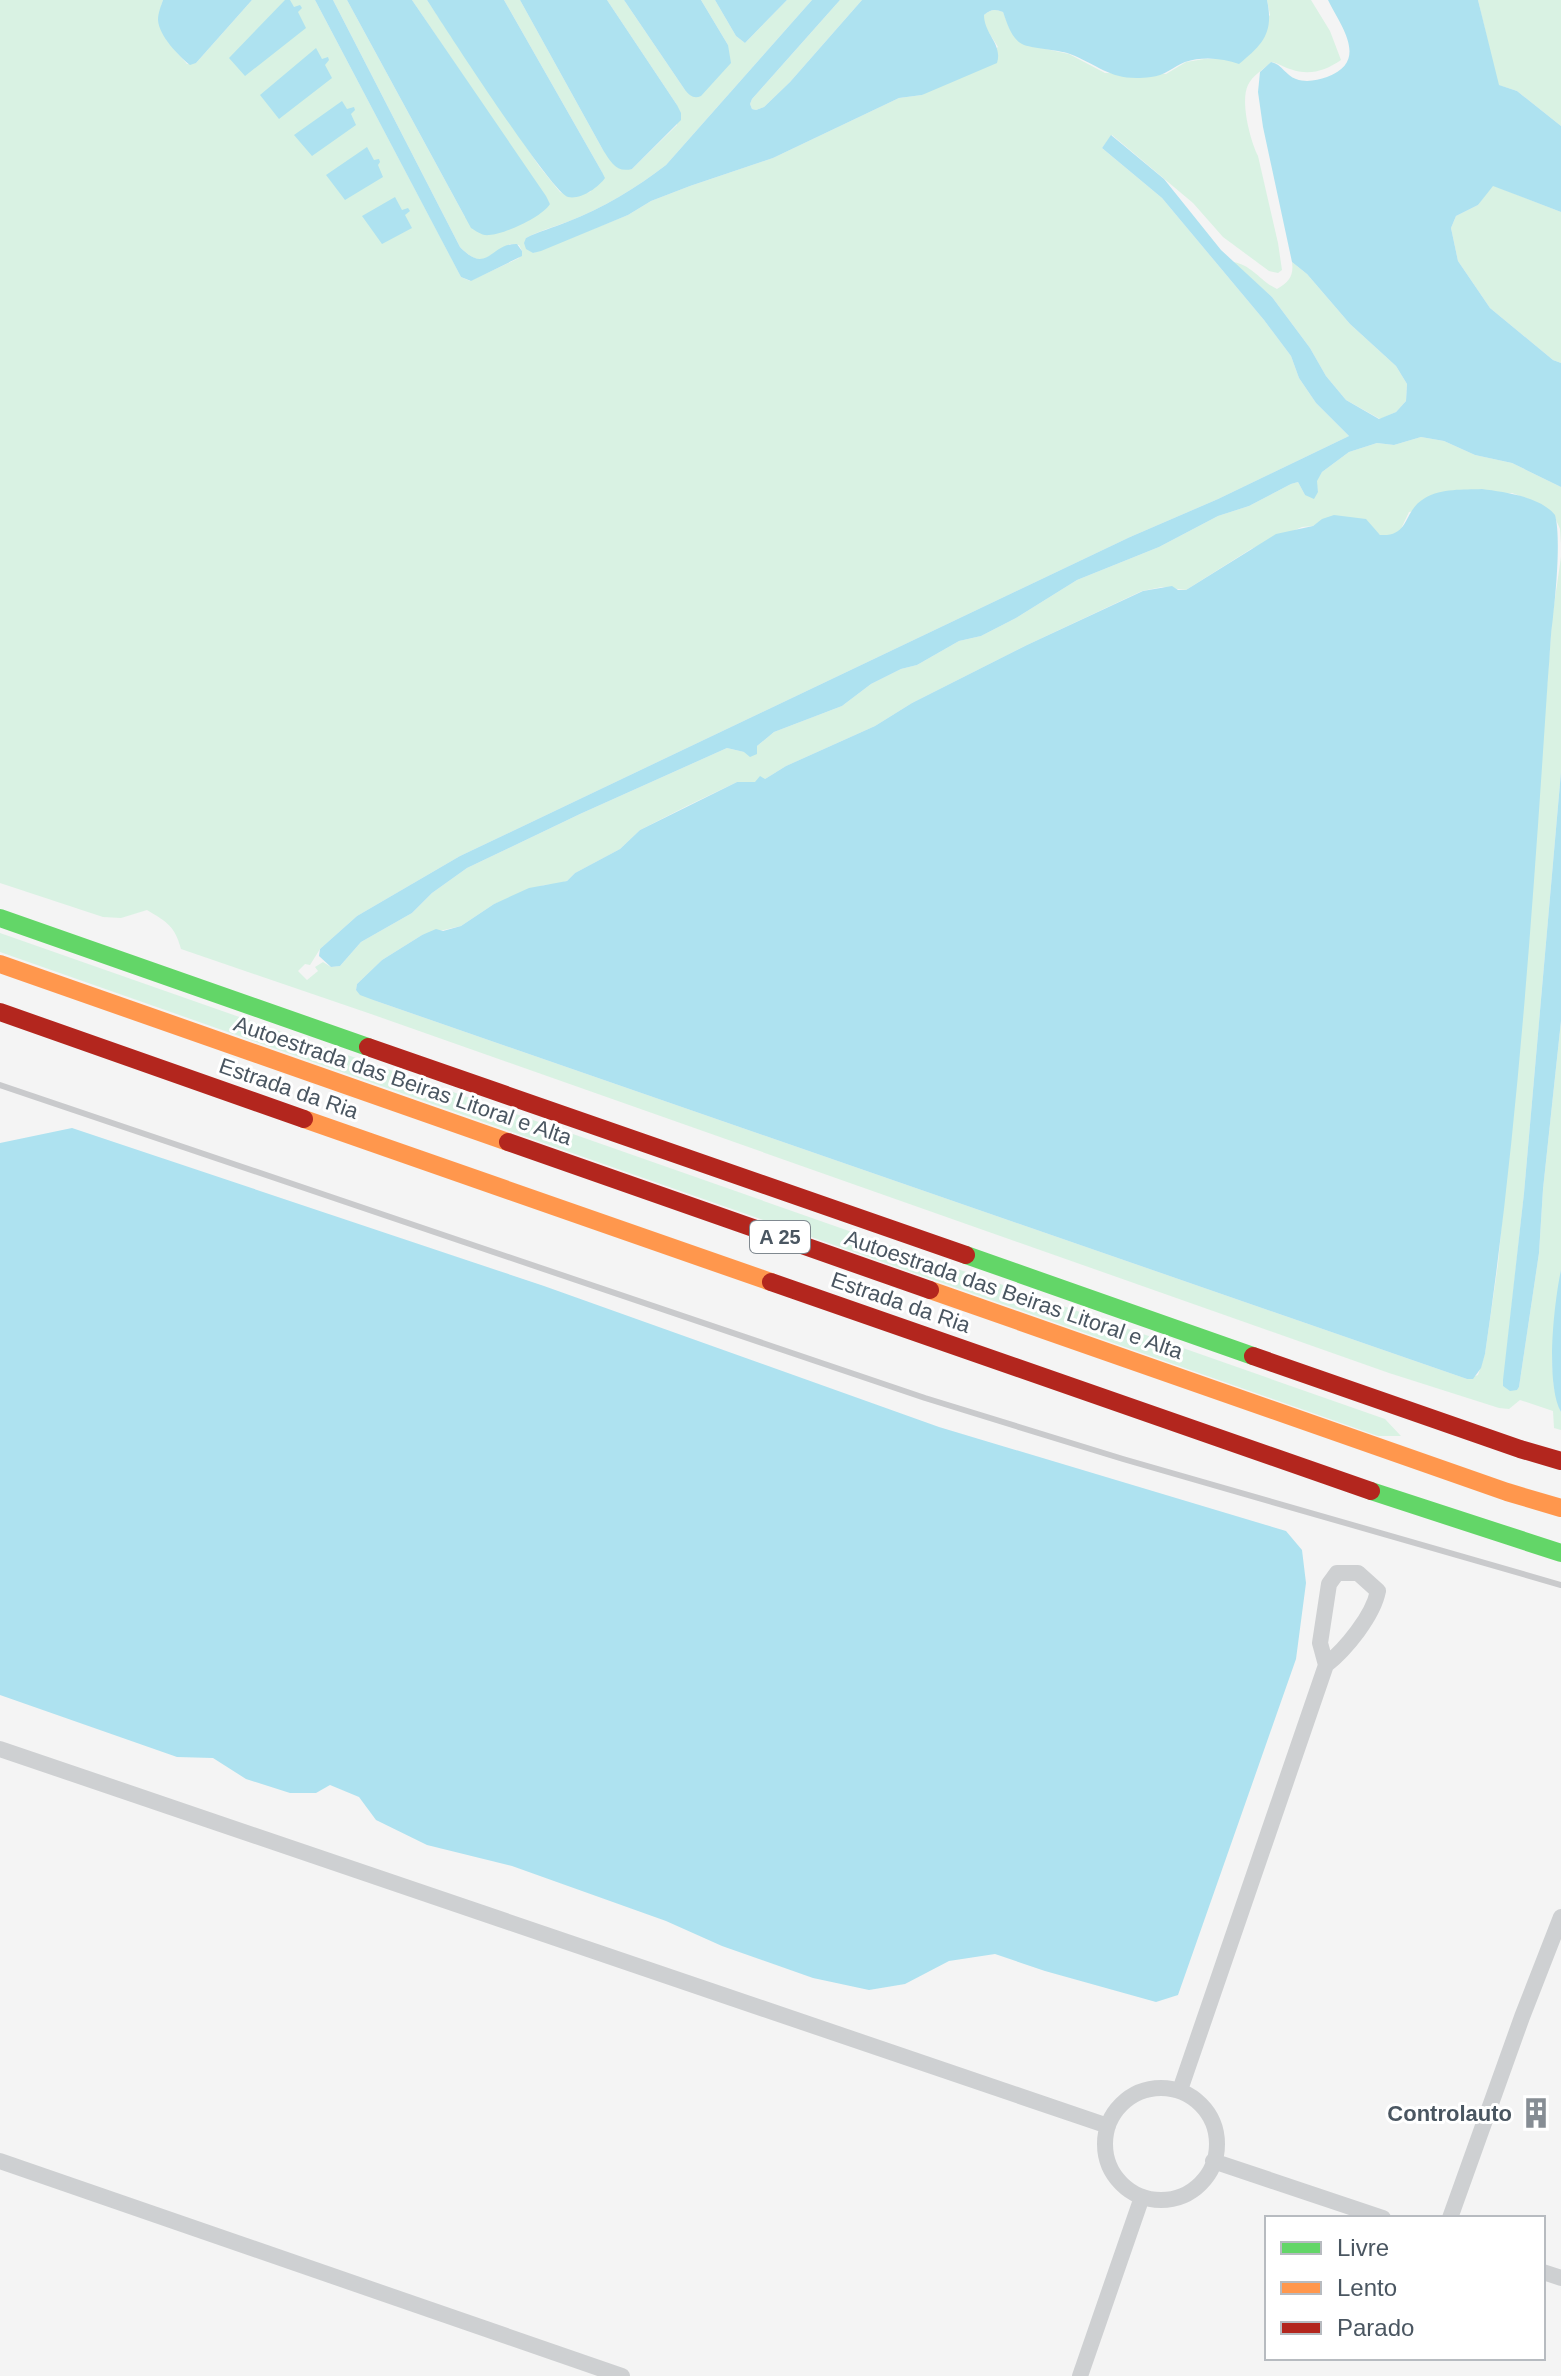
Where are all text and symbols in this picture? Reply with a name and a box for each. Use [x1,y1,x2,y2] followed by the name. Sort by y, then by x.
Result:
[231,1011,576,1150] street label: Autoestrada das Beiras Litoral e Alta
[216,1053,362,1124] street label: Estrada da Ria
[750,1221,810,1253] road number: A 25
[842,1225,1187,1364] street label: Autoestrada das Beiras Litoral e Alta
[828,1267,974,1338] street label: Estrada da Ria
[1519,2096,1553,2130] building icon: Controlauto
[1387,2101,1512,2126] place label: Controlauto
[1265,2216,1545,2360] legend
[1337,2234,1389,2261] text: Livre
[1337,2274,1397,2301] text: Lento
[1337,2314,1414,2341] text: Parado

